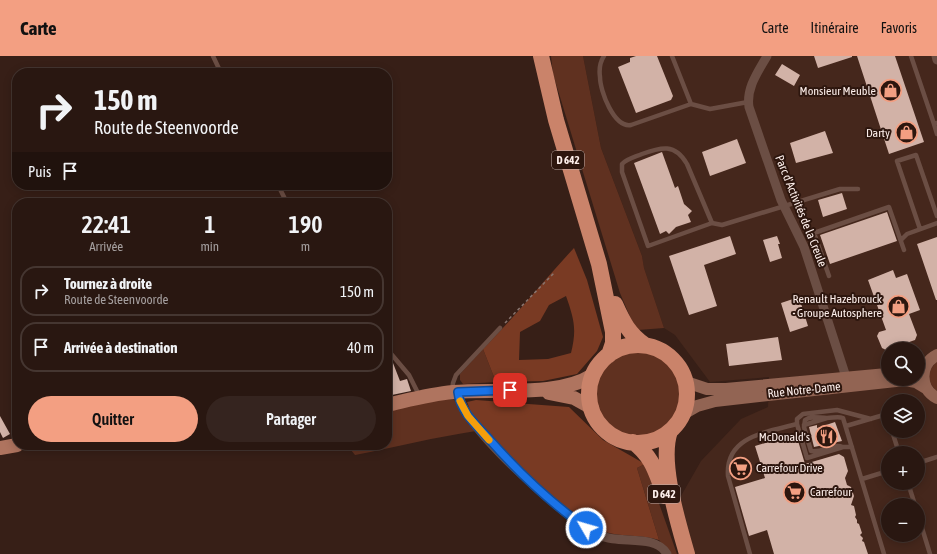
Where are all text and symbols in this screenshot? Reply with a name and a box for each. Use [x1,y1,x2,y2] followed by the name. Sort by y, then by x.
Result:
[20,17,57,39] text: Carte
[762,20,789,36] text: Carte
[811,20,859,36] text: Itinéraire
[881,20,917,36] text: Favoris
[878,78,904,104] shop icon: Monsieur Meuble
[28,84,80,136] icon: right
[94,84,157,116] text: 150 m
[800,84,876,98] place label: Monsieur Meuble
[94,117,239,138] text: Route de Steenvoorde
[893,120,919,146] shop icon: Darty
[866,126,890,140] place label: Darty
[552,151,584,169] road number: D 642
[772,153,830,269] street label: Parc d'Activités de la Creule
[59,160,81,182] icon: arrive
[28,163,51,180] text: Puis
[82,211,131,238] text: 22:41
[204,211,215,238] text: 1
[289,211,322,238] text: 190
[89,239,123,254] text: Arrivée
[200,239,219,254] text: min
[301,239,310,254] text: m
[64,275,152,292] text: Tournez à droite
[30,280,52,302] icon: right
[340,283,374,300] text: 150 m
[64,292,169,307] text: Route de Steenvoorde
[792,292,883,320] place label: Renault Hazebrouck - Groupe Autosphere
[885,293,911,319] shop icon: Renault Hazebrouck - Groupe Autosphere
[30,336,52,358] icon: arrive
[64,339,178,356] text: Arrivée à destination
[347,339,374,356] text: 40 m
[881,342,925,542] map controls
[881,342,925,386] button: search
[493,373,527,407] pin
[499,379,521,401] icon: arrive
[767,379,841,401] street label: Rue Notre-Dame
[881,394,925,438] button: layers
[28,396,198,442] button: Quitter
[206,396,376,442] button: Partager
[813,424,839,450] restaurant icon: McDonald's
[759,430,810,444] place label: McDonald's
[881,446,925,490] button: +
[728,455,754,481] supermarket icon: Carrefour Drive
[756,461,823,475] place label: Carrefour Drive
[781,479,807,505] supermarket icon: Carrefour
[648,485,680,503] road number: D 642
[810,485,852,499] place label: Carrefour
[881,498,925,542] button: −
[565,507,607,549] position arrow

